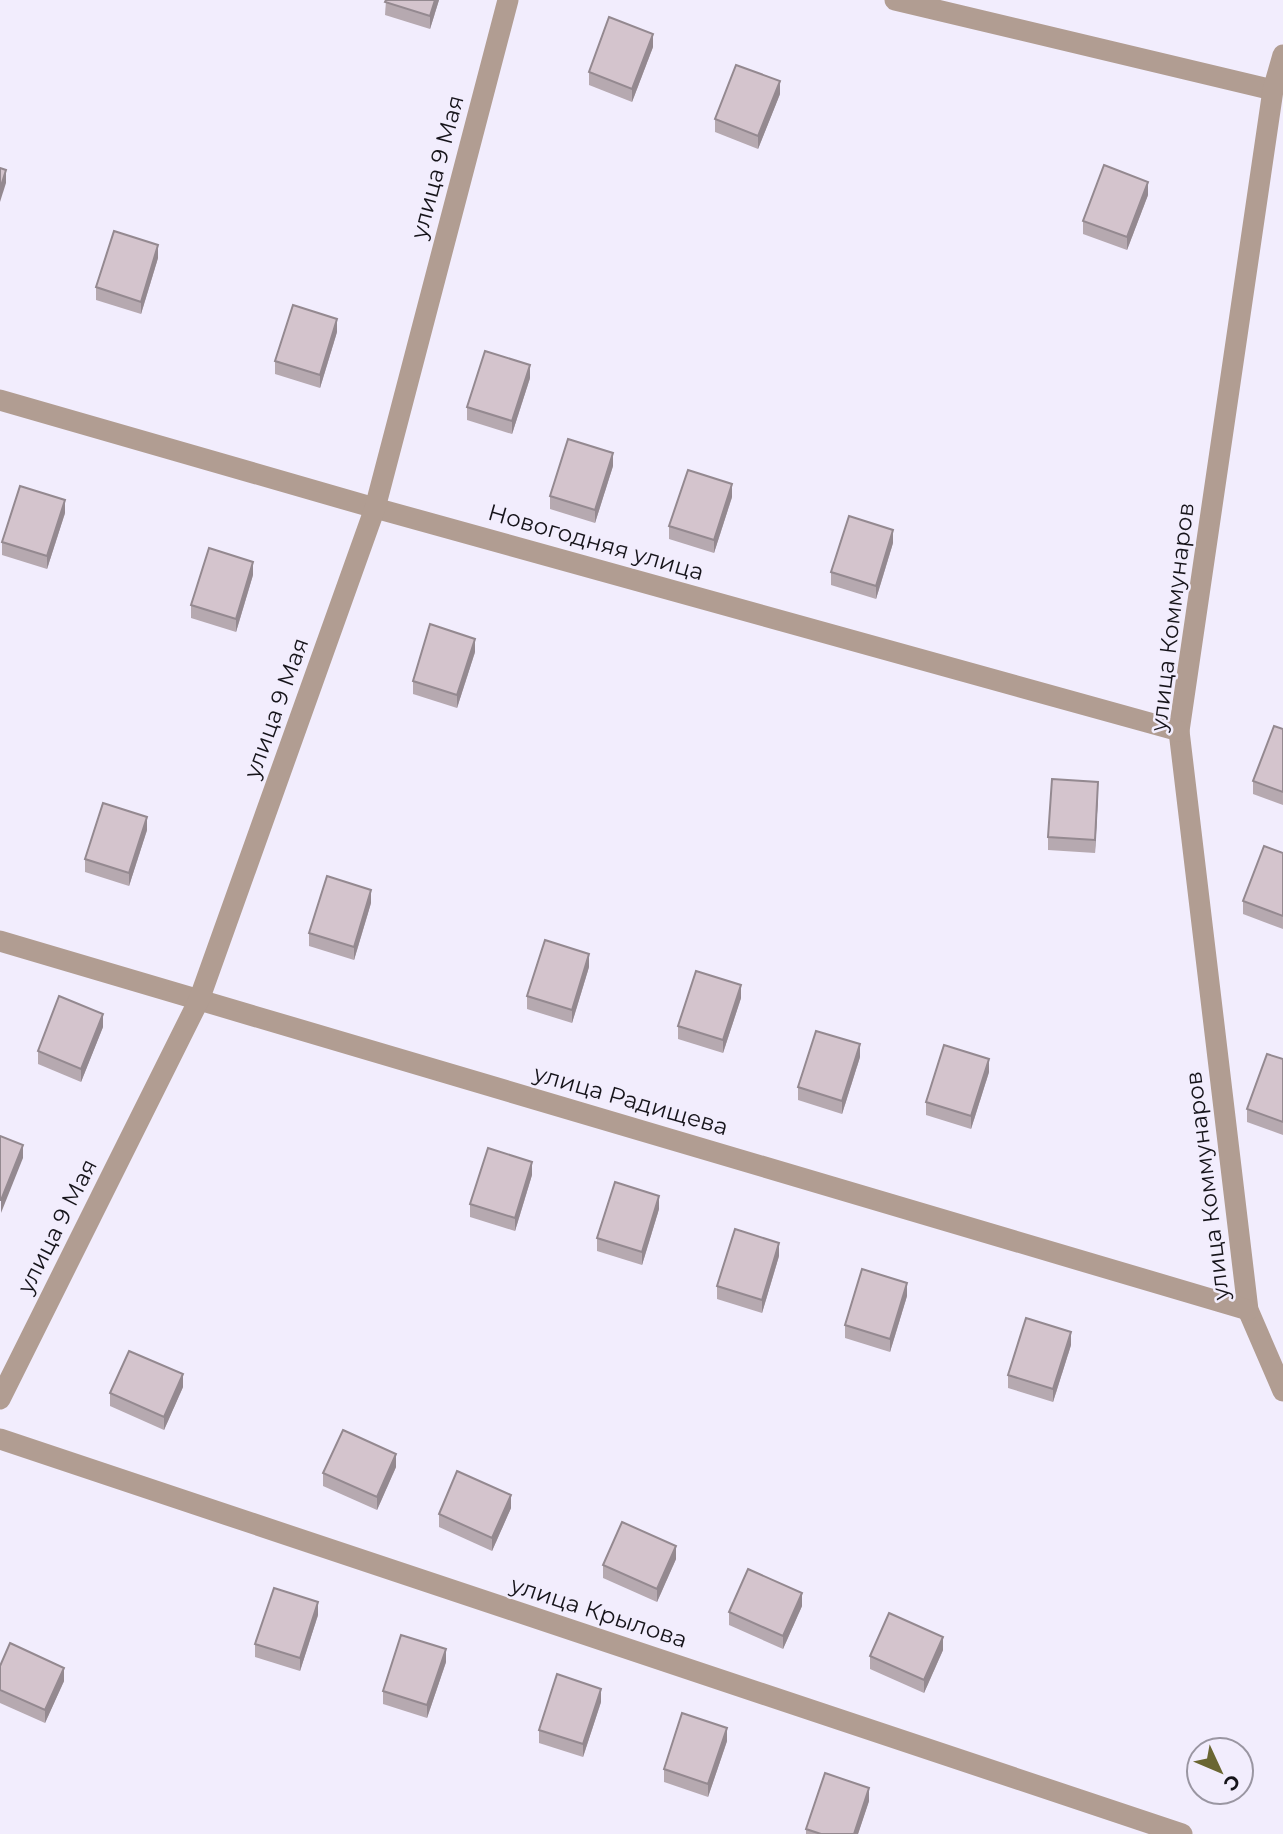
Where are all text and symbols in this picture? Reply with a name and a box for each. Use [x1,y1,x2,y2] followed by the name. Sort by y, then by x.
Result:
[404,92,470,243] street label: улица 9 Мая
[485,498,707,586] street label: Новогодняя улица
[1144,501,1200,734] street label: улица Коммунаров
[237,634,314,783] street label: улица 9 Мая
[530,1059,731,1141] street label: улица Радищева
[1179,1070,1235,1303] street label: улица Коммунаров
[11,1154,103,1299] street label: улица 9 Мая
[506,1570,691,1654] street label: улица Крылова
[1185,1736,1255,1806] north arrow
[1219,1770,1245,1796] text: С

